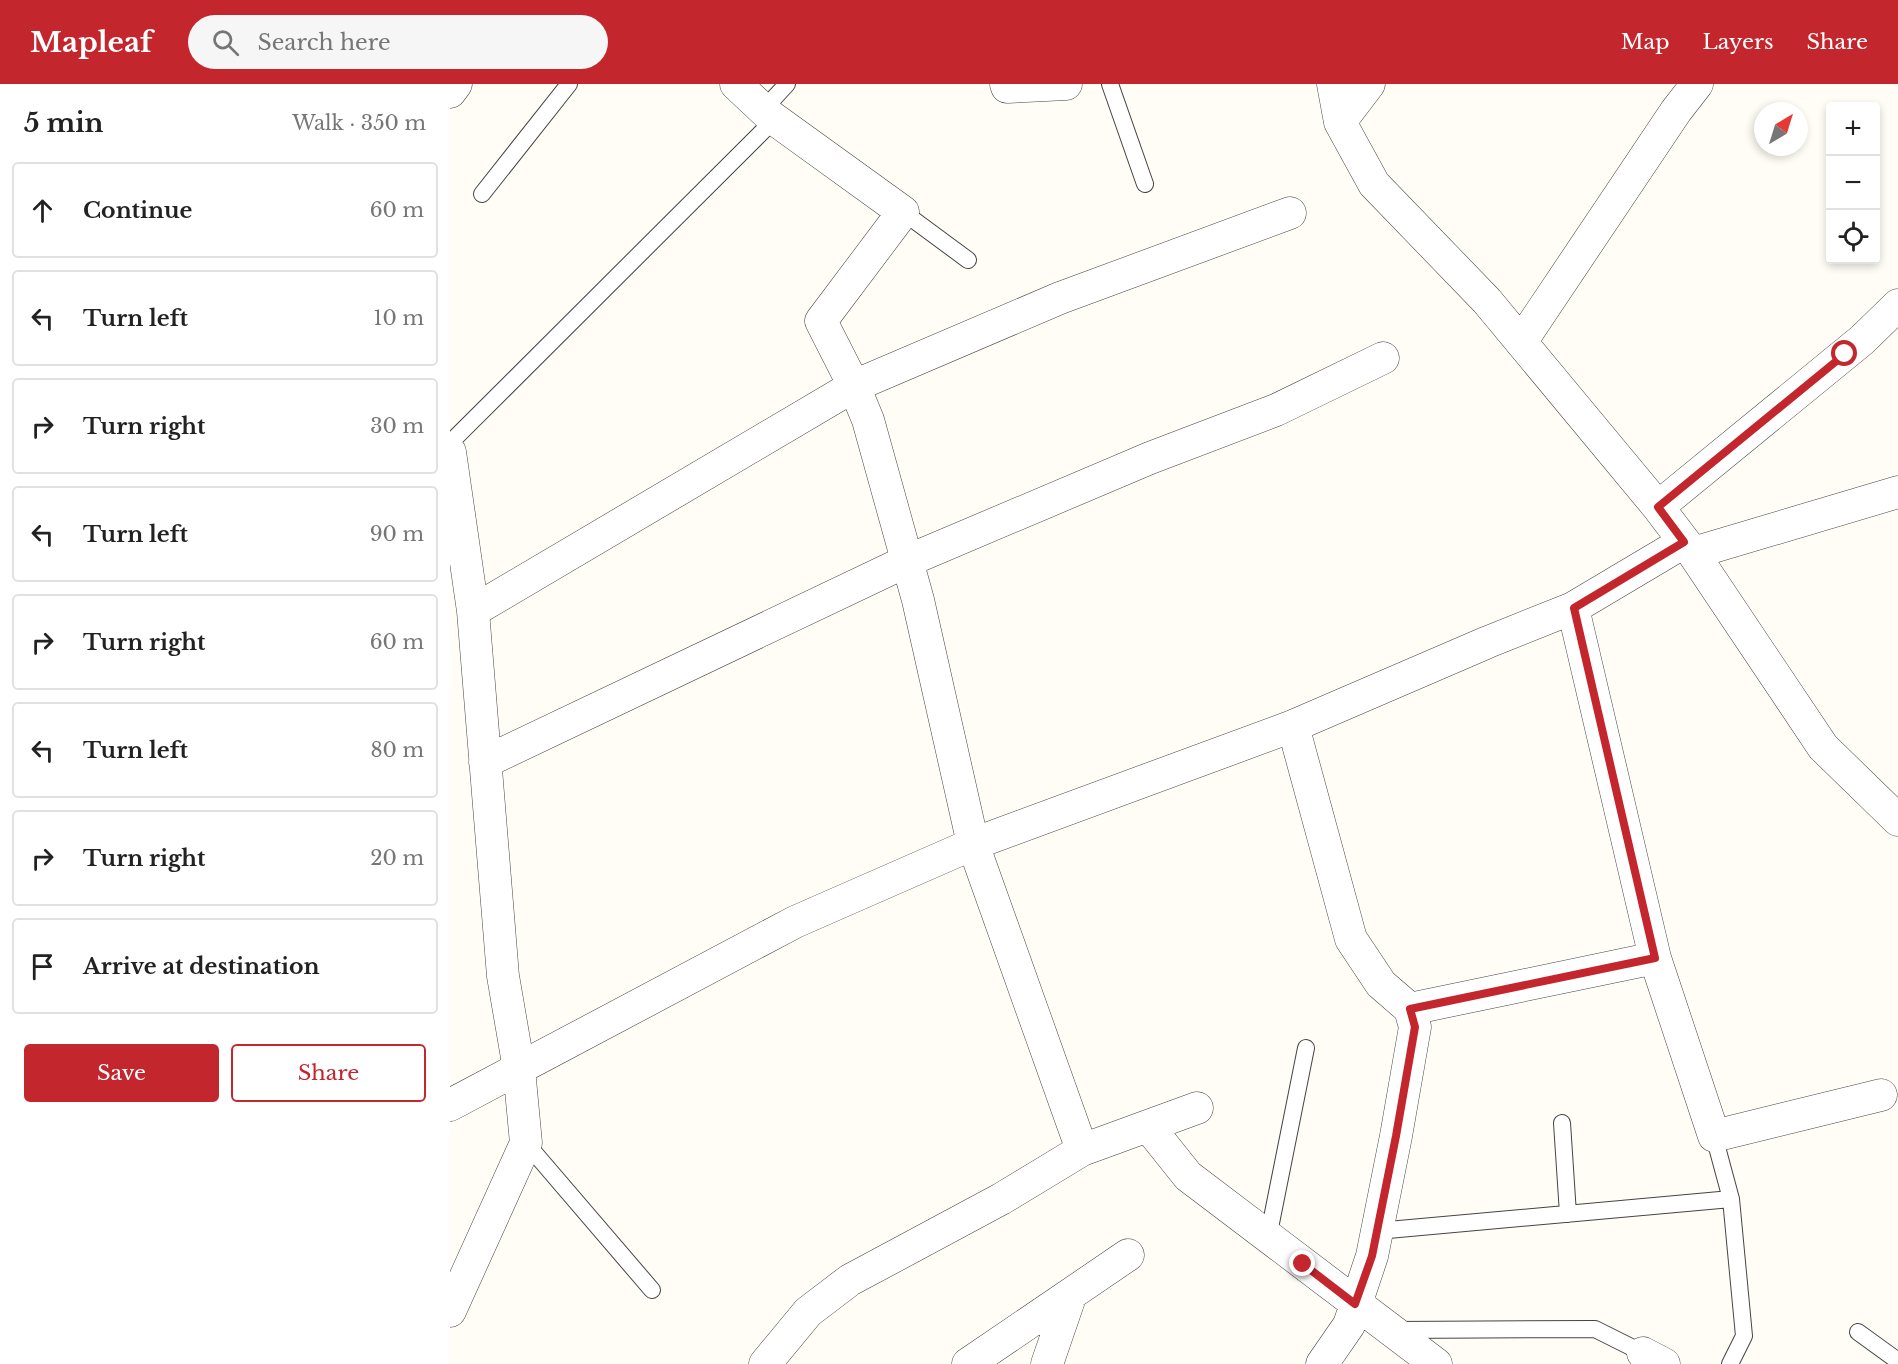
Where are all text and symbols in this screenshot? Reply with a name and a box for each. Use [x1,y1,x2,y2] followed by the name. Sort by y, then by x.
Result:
[188,15,608,69] search box
[30,25,152,60] text: Mapleaf
[209,26,242,59] icon: search
[257,29,391,56] text: Search here
[1621,29,1670,55] text: Map
[1703,29,1774,55] text: Layers
[1807,29,1868,55] text: Share
[1754,102,1808,156] north arrow
[1826,102,1880,264] map controls
[1826,102,1880,156] button: +
[24,107,103,139] text: 5 min
[292,111,426,135] text: Walk · 350 m
[1826,156,1880,210] button: −
[26,194,59,227] icon: ahead
[83,197,192,224] text: Continue
[370,198,424,222] text: 60 m
[1826,210,1880,264] button: locate
[26,302,59,335] icon: left
[83,305,188,332] text: Turn left
[374,306,424,330] text: 10 m
[1831,340,1857,366] route start
[26,410,59,443] icon: right
[83,413,205,440] text: Turn right
[370,414,424,438] text: 30 m
[26,518,59,551] icon: left
[83,521,188,548] text: Turn left
[370,522,424,546] text: 90 m
[26,626,59,659] icon: right
[83,629,205,656] text: Turn right
[370,630,424,654] text: 60 m
[26,734,59,767] icon: left
[83,737,188,764] text: Turn left
[370,738,424,762] text: 80 m
[26,842,59,875] icon: right
[83,845,205,872] text: Turn right
[370,846,424,870] text: 20 m
[26,950,59,983] icon: arrive
[83,953,320,980] text: Arrive at destination
[24,1044,219,1102] button: Save
[231,1044,426,1102] button: Share
[1289,1250,1315,1276] route end

